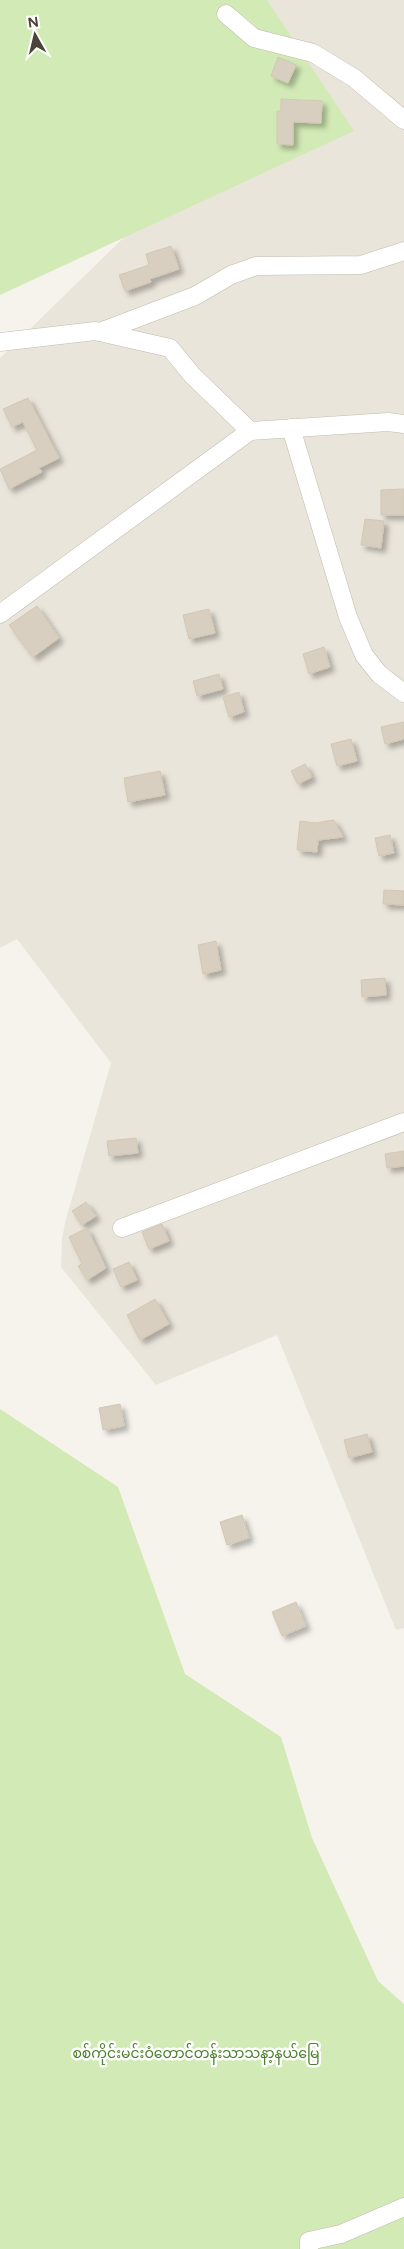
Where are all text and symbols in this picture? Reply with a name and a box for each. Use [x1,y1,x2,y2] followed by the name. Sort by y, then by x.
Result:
[10,10,60,60] north arrow
[27,13,40,32] text: N
[72,2043,320,2065] park label: စစ်ကိုင်းမင်းဝံတောင်တန်းသာသနာ့နယ်မြေ

